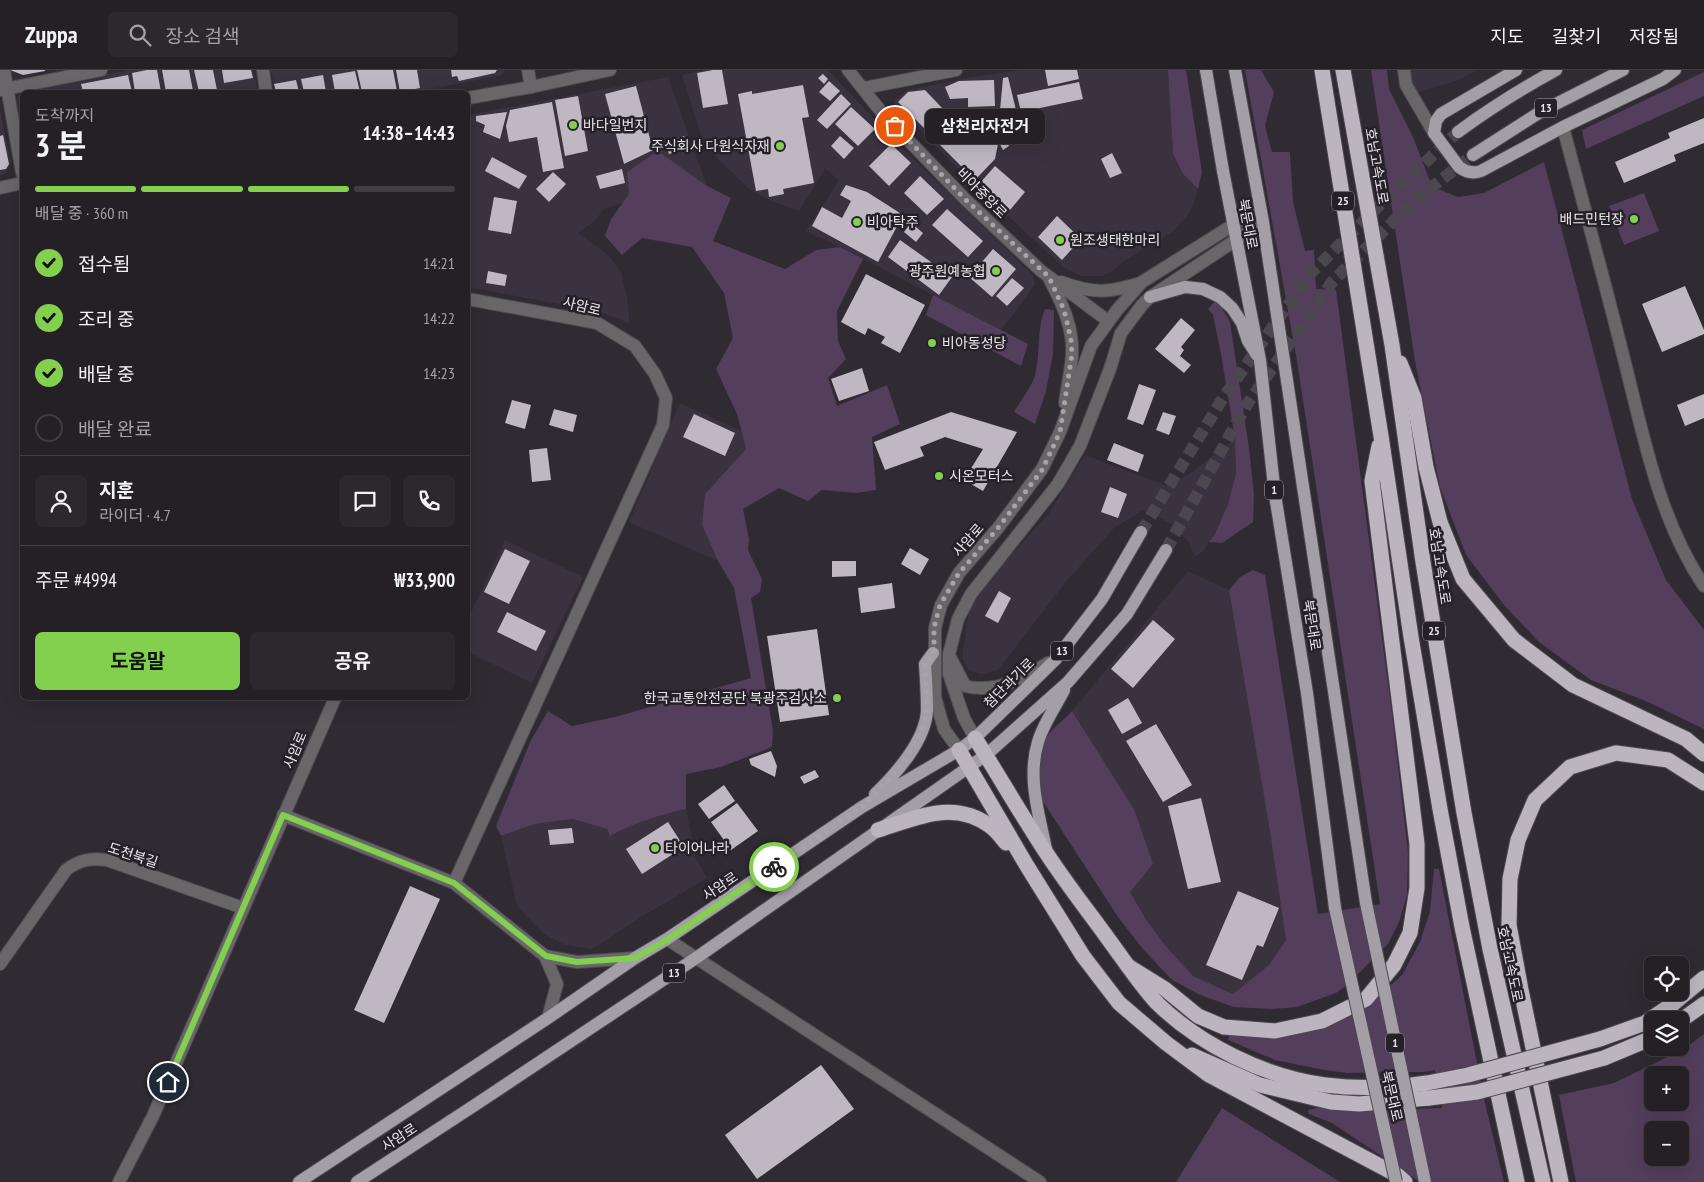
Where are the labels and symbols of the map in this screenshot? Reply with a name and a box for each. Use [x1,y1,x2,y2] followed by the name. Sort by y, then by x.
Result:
[1535,98,1557,118] road number: 13
[874,105,916,147] pin
[925,108,1045,144] callout: 삼천리자전거
[583,116,647,134] place label: 바다일번지
[567,119,579,131] marker: 바다일번지
[1361,126,1393,206] street label: 호남고속도로
[651,137,770,155] place label: 주식회사 다원식자재
[774,140,786,152] marker: 주식회사 다원식자재
[953,164,1011,222] street label: 비아중앙로
[1332,192,1354,210] road number: 25
[1234,197,1262,251] street label: 북문대로
[1560,210,1624,228] place label: 배드민턴장
[867,213,919,231] place label: 비아탁주
[1628,213,1640,225] marker: 배드민턴장
[851,216,863,228] marker: 비아탁주
[1070,231,1160,249] place label: 원조생태한마리
[1054,234,1066,246] marker: 원조생태한마리
[909,262,986,280] place label: 광주원예농협
[990,265,1002,277] marker: 광주원예농협
[561,293,603,319] street label: 사암로
[942,334,1007,352] place label: 비아동성당
[926,337,938,349] marker: 비아동성당
[949,467,1014,485] place label: 시온모터스
[933,470,945,482] marker: 시온모터스
[1265,480,1283,500] road number: 1
[949,519,988,560] street label: 사암로
[1425,526,1455,606] street label: 호남고속도로
[1299,598,1325,652] street label: 북문대로
[1423,622,1445,640] road number: 25
[1051,642,1073,660] road number: 13
[980,654,1038,712] street label: 첨단과기로
[644,689,827,707] place label: 한국교통안전공단 북광주검사소
[831,692,843,704] marker: 한국교통안전공단 북광주검사소
[279,729,311,771] street label: 사암로
[106,838,160,872] street label: 도천북길
[665,839,730,857] place label: 타이어나라
[649,842,661,854] marker: 타이어나라
[749,842,799,892] courier
[699,868,741,904] street label: 사암로
[1493,924,1527,1004] street label: 호남고속도로
[663,964,685,982] road number: 13
[1386,1034,1404,1052] road number: 1
[147,1061,189,1103] pin
[1377,1069,1407,1123] street label: 북문대로
[378,1119,420,1155] street label: 사암로

